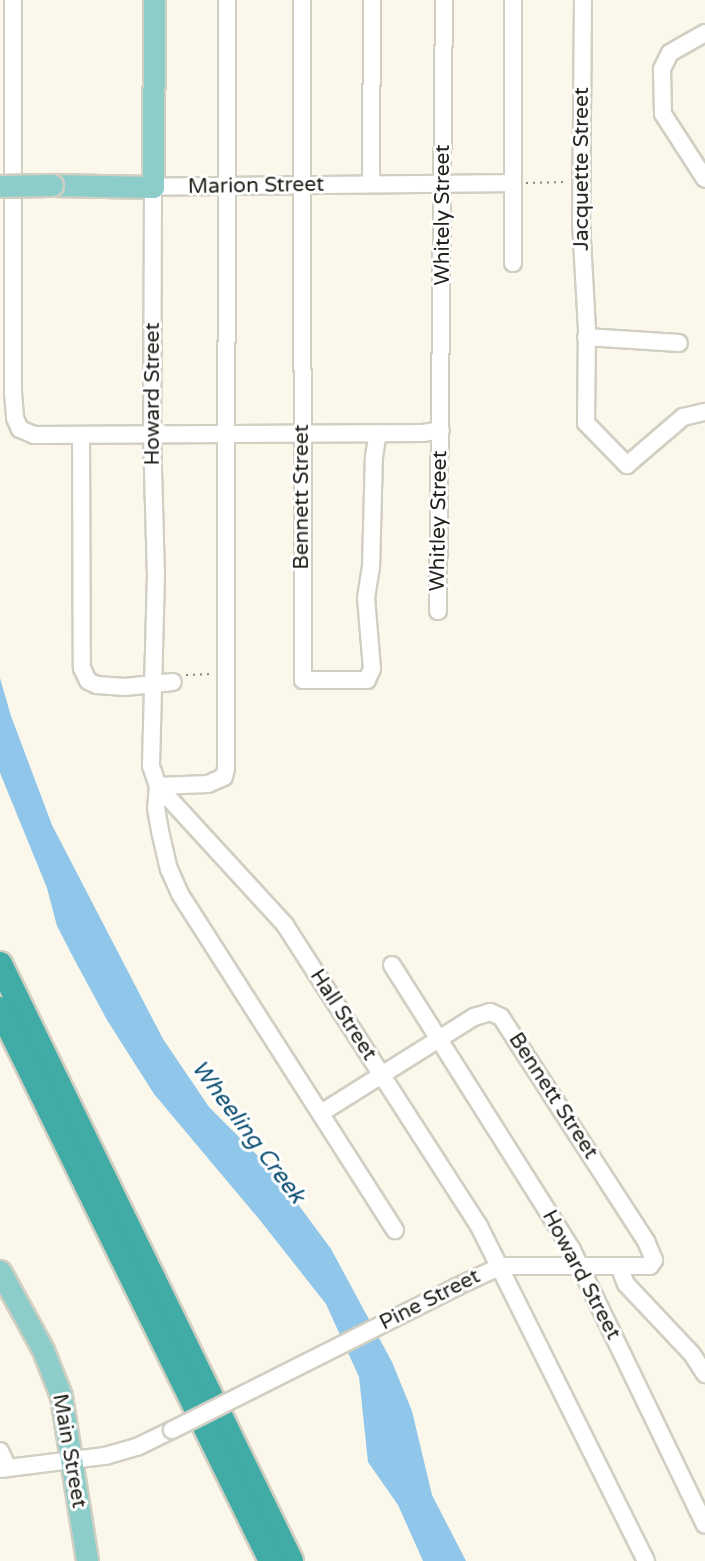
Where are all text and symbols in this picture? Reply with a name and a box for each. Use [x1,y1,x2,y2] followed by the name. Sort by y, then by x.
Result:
[569,87,595,251] street label: Jacquette Street
[430,145,456,285] street label: Whitely Street
[188,172,324,200] street label: Marion Street
[140,323,166,465] street label: Howard Street
[289,424,315,570] street label: Bennett Street
[425,450,453,592] street label: Whitley Street
[304,965,382,1065] street label: Hall Street
[503,1028,603,1164] street label: Bennett Street
[185,1055,311,1209] water label: Wheeling Creek
[536,1206,626,1344] street label: Howard Street
[376,1264,484,1336] street label: Pine Street
[47,1392,91,1510] street label: Main Street

